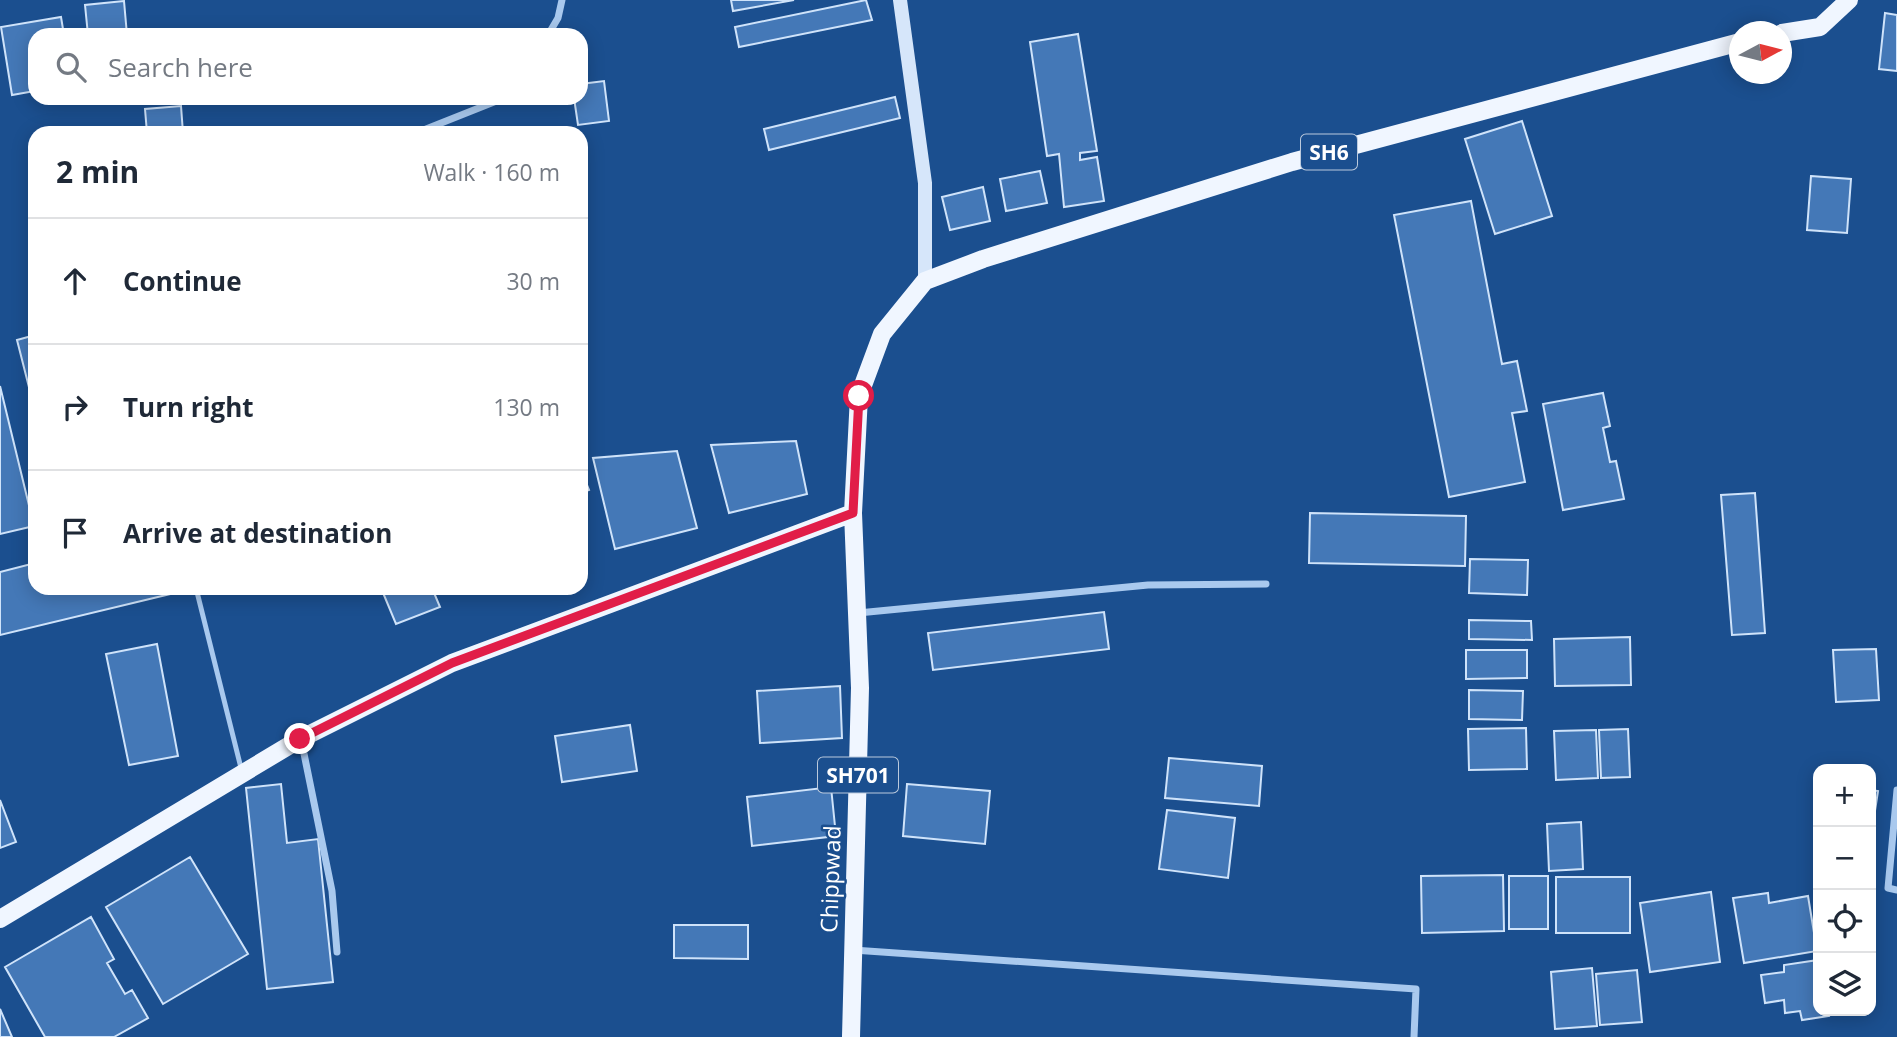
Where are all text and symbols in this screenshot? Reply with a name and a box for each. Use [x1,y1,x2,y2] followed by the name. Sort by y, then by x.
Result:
[1729,21,1792,84] north arrow
[28,28,588,105] search box
[52,48,90,86] icon: search
[108,49,253,85] text: Search here
[1301,134,1357,170] road number: SH6
[56,151,139,192] text: 2 min
[423,156,560,188] text: Walk · 160 m
[56,262,94,300] icon: ahead
[123,263,242,299] text: Continue
[506,265,560,297] text: 30 m
[843,380,874,411] route start
[56,388,94,426] icon: right
[123,389,254,425] text: Turn right
[493,391,560,423] text: 130 m
[56,514,94,552] icon: arrive
[123,515,392,551] text: Arrive at destination
[284,723,315,754] route end
[818,758,898,792] road number: SH701
[1813,764,1876,1016] map controls
[1813,764,1876,827] button: +
[812,825,848,933] street label: Chippwad
[1813,827,1876,890] button: −
[1813,890,1876,953] button: locate
[1813,953,1876,1016] button: layers

